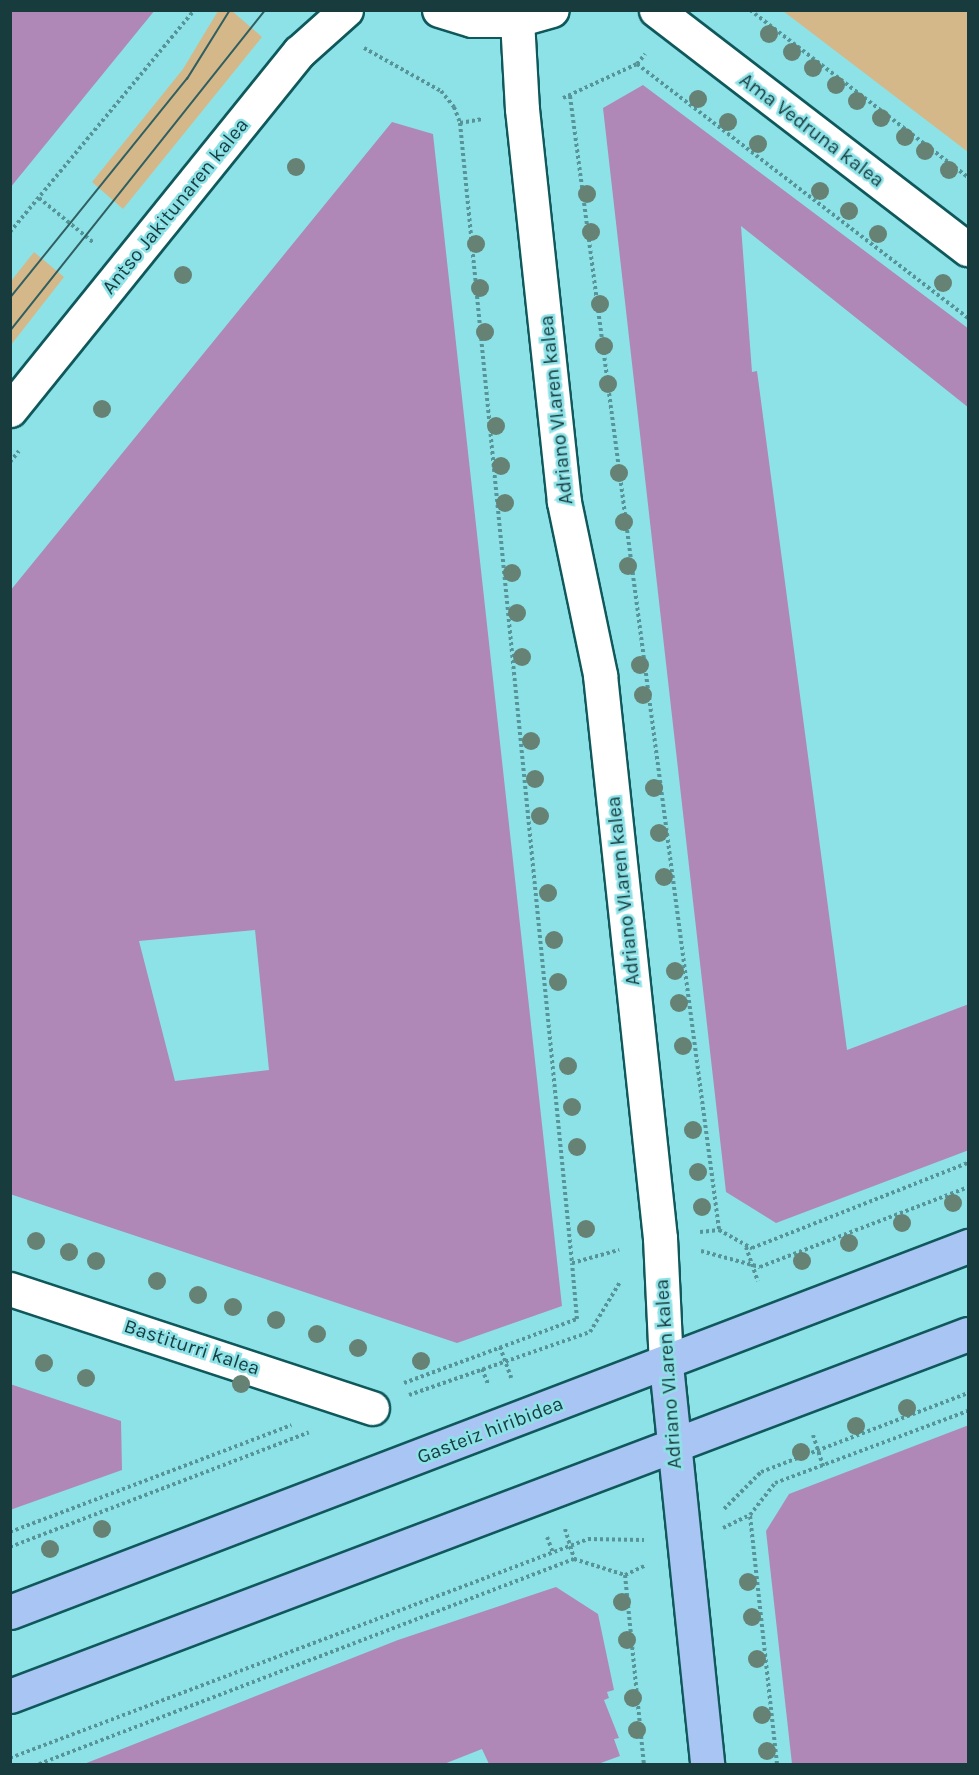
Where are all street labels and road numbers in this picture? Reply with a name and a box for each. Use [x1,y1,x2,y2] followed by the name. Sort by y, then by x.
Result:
[735,68,889,192] street label: Ama Vedruna kalea
[97,113,253,299] street label: Antso Jakitunaren kalea
[534,314,578,506] street label: Adriano VI.aren kalea
[601,795,645,987] street label: Adriano VI.aren kalea
[649,1278,687,1470] street label: Adriano VI.aren kalea
[121,1314,263,1380] street label: Bastiturri kalea
[414,1391,566,1469] street label: Gasteiz hiribidea

